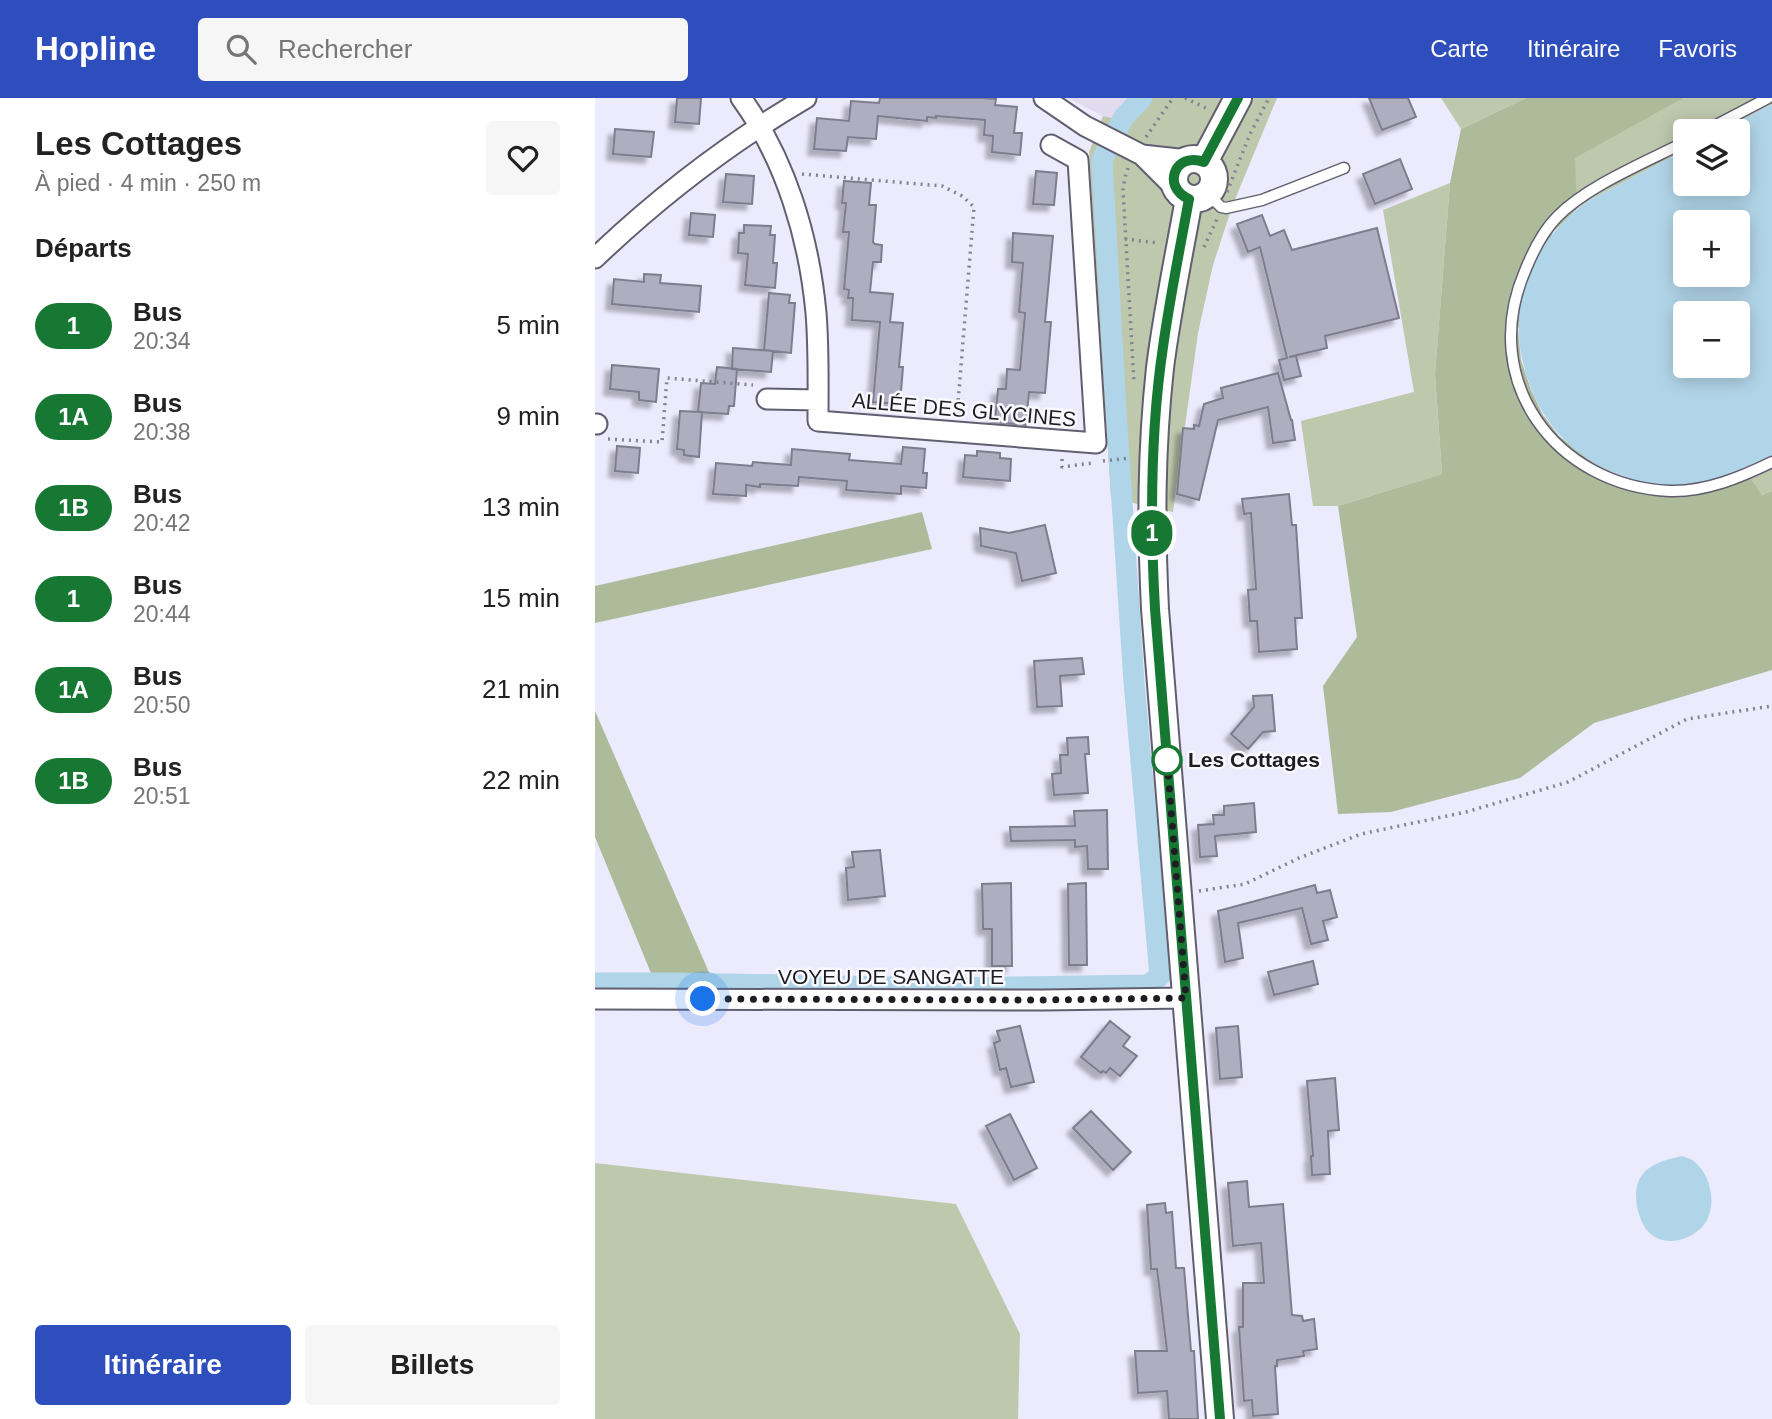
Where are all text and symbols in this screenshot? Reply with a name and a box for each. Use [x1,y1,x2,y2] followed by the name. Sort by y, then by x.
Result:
[198,18,688,81] search box
[35,30,156,67] text: Hopline
[222,30,260,68] icon: search
[278,34,412,64] text: Rechercher
[1430,35,1489,62] text: Carte
[1527,35,1620,62] text: Itinéraire
[1658,35,1737,62] text: Favoris
[1673,119,1750,378] map controls
[1673,119,1750,196] button: layers
[486,121,560,195] button: heart
[35,125,242,162] text: Les Cottages
[35,170,261,196] text: À pied · 4 min · 250 m
[1673,210,1750,287] button: +
[35,233,132,263] text: Départs
[133,297,182,327] text: Bus
[1673,301,1750,378] button: −
[496,310,560,340] text: 5 min
[67,312,80,339] text: 1
[133,328,191,354] text: 20:34
[133,388,182,418] text: Bus
[851,388,1077,431] street label: ALLÉE DES GLYCINES
[496,401,560,431] text: 9 min
[58,403,89,430] text: 1A
[133,419,191,445] text: 20:38
[133,479,182,509] text: Bus
[482,492,560,522] text: 13 min
[58,494,89,521] text: 1B
[133,510,191,536] text: 20:42
[1129,510,1175,556] line badge: 1
[1145,519,1159,546] text: 1
[133,570,182,600] text: Bus
[482,583,560,613] text: 15 min
[67,585,80,612] text: 1
[133,601,191,627] text: 20:44
[133,661,182,691] text: Bus
[482,674,560,704] text: 21 min
[58,676,89,703] text: 1A
[133,692,191,718] text: 20:50
[1152,745,1182,775] marker: Les Cottages
[1188,748,1320,771] place label: Les Cottages
[133,752,182,782] text: Bus
[482,765,560,795] text: 22 min
[58,767,89,794] text: 1B
[133,783,191,809] text: 20:51
[778,965,1004,988] street label: VOYEU DE SANGATTE
[685,981,720,1016] your location
[35,1325,291,1405] button: Itinéraire
[305,1325,560,1405] button: Billets

